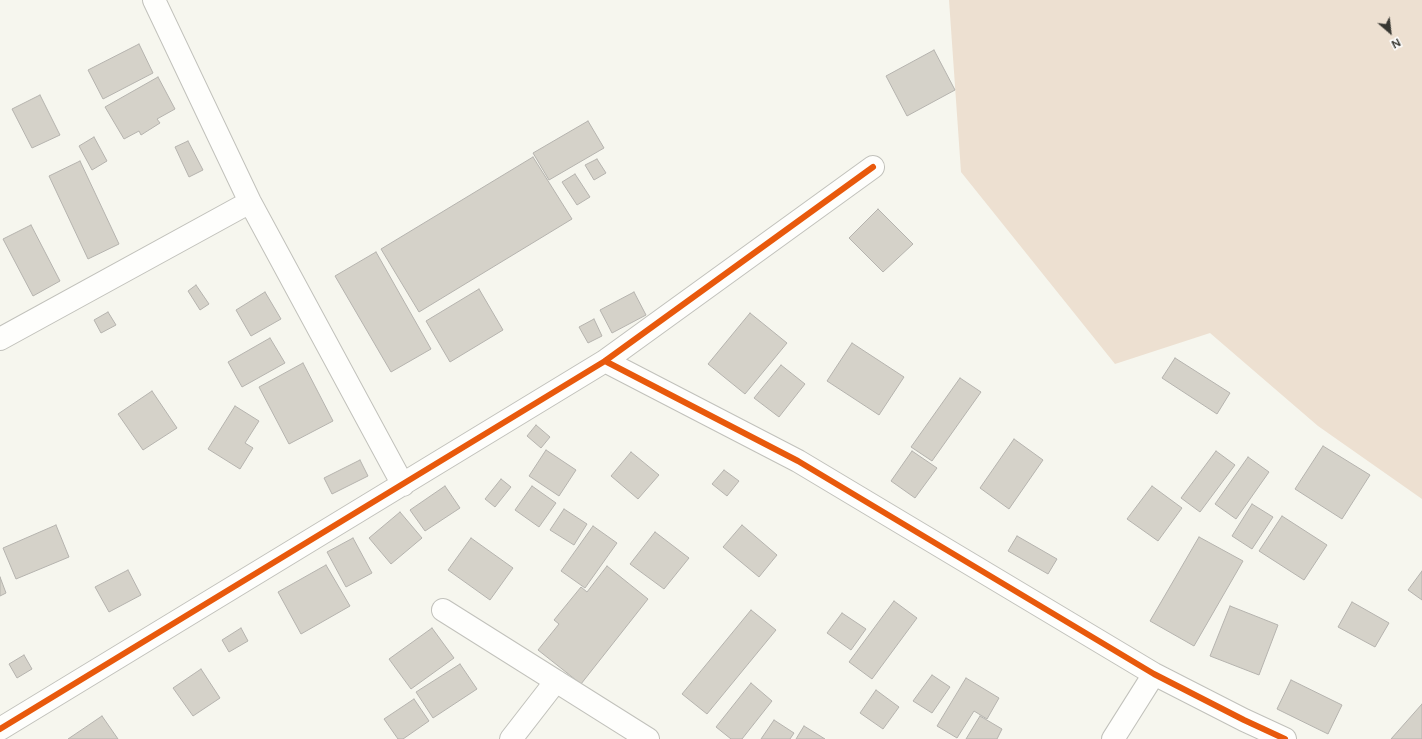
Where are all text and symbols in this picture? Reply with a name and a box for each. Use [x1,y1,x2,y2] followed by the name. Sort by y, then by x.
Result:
[1370,12,1410,52] north arrow
[1389,35,1403,51] text: N

